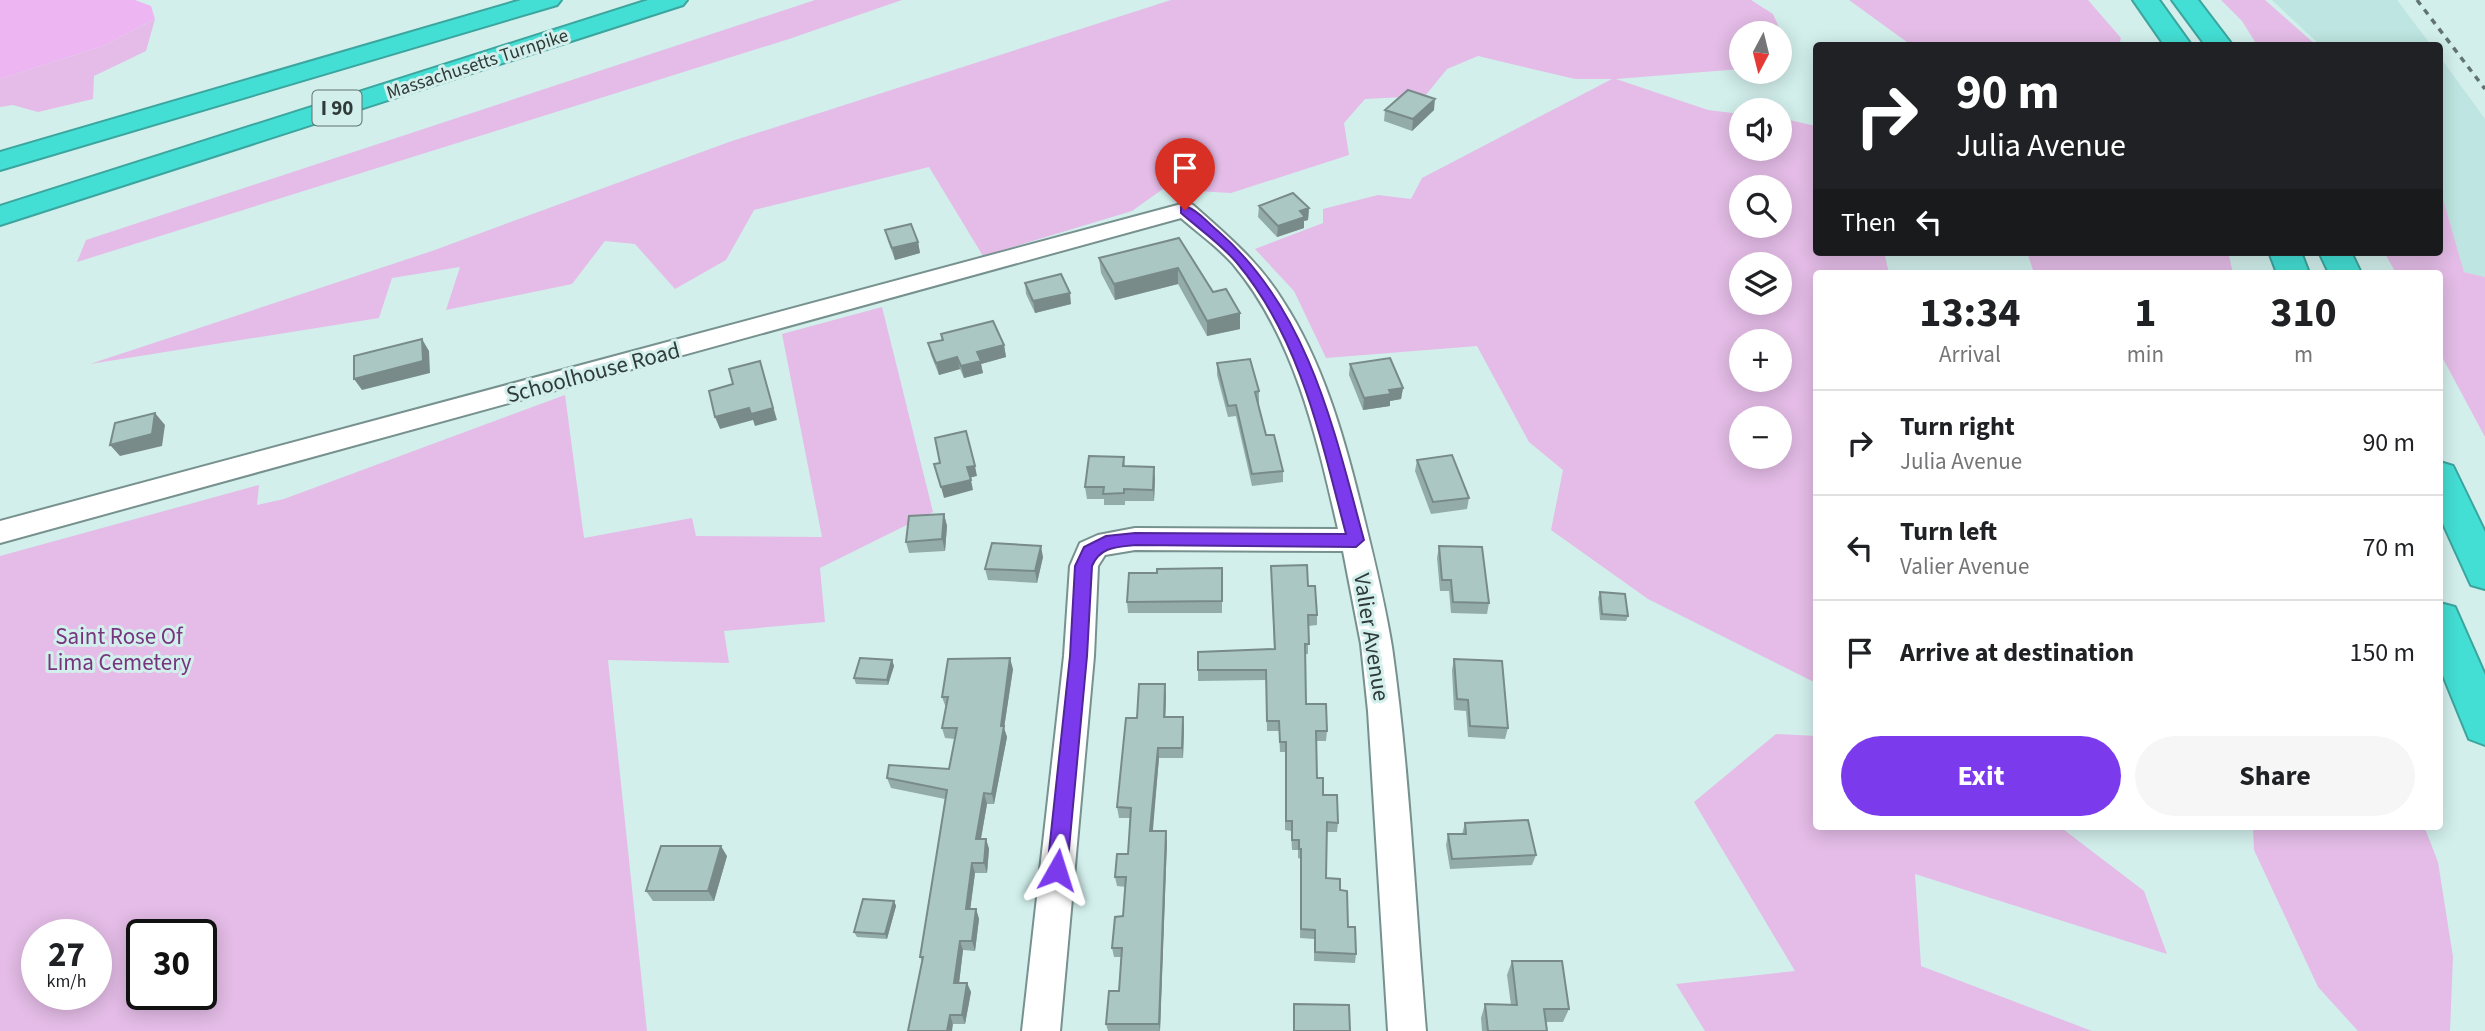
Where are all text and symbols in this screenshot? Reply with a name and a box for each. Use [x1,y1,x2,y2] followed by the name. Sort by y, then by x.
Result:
[1729,21,1792,84] north arrow
[1729,21,1792,469] map controls
[383,22,572,107] street label: Massachusetts Turnpike
[1956,58,2060,128] text: 90 m
[1841,70,1932,161] icon: right
[312,90,362,126] road number: I 90
[1729,98,1792,161] button: sound
[1956,123,2126,169] text: Julia Avenue
[1155,138,1215,210] pin
[1166,149,1204,187] icon: arrive
[1729,175,1792,238] button: search
[1910,203,1948,241] icon: left
[1841,204,1896,241] text: Then
[1729,252,1792,315] button: layers
[1919,283,2021,343] text: 13:34
[2134,283,2156,343] text: 1
[2270,283,2337,343] text: 310
[1729,329,1792,392] button: +
[503,333,684,412] street label: Schoolhouse Road
[1939,338,2001,371] text: Arrival
[2127,338,2164,371] text: min
[2294,338,2313,371] text: m
[1729,406,1792,469] button: −
[1900,408,2015,445] text: Turn right
[1841,424,1879,462] icon: right
[2362,424,2415,461] text: 90 m
[1900,445,2022,478] text: Julia Avenue
[1900,513,1997,550] text: Turn left
[1841,529,1879,567] icon: left
[2362,529,2415,566] text: 70 m
[1900,550,2029,583] text: Valier Avenue
[1345,571,1398,704] street label: Valier Avenue
[46,620,192,679] park label: Saint Rose Of Lima Cemetery
[1841,634,1879,672] icon: arrive
[1900,634,2134,671] text: Arrive at destination
[2349,634,2415,671] text: 150 m
[1841,736,2121,816] button: Exit
[2135,736,2415,816] button: Share
[1020,833,1094,907] position arrow
[126,919,217,1010] speed limit sign: 30
[48,930,85,980] text: 27
[47,969,86,994] text: km/h

